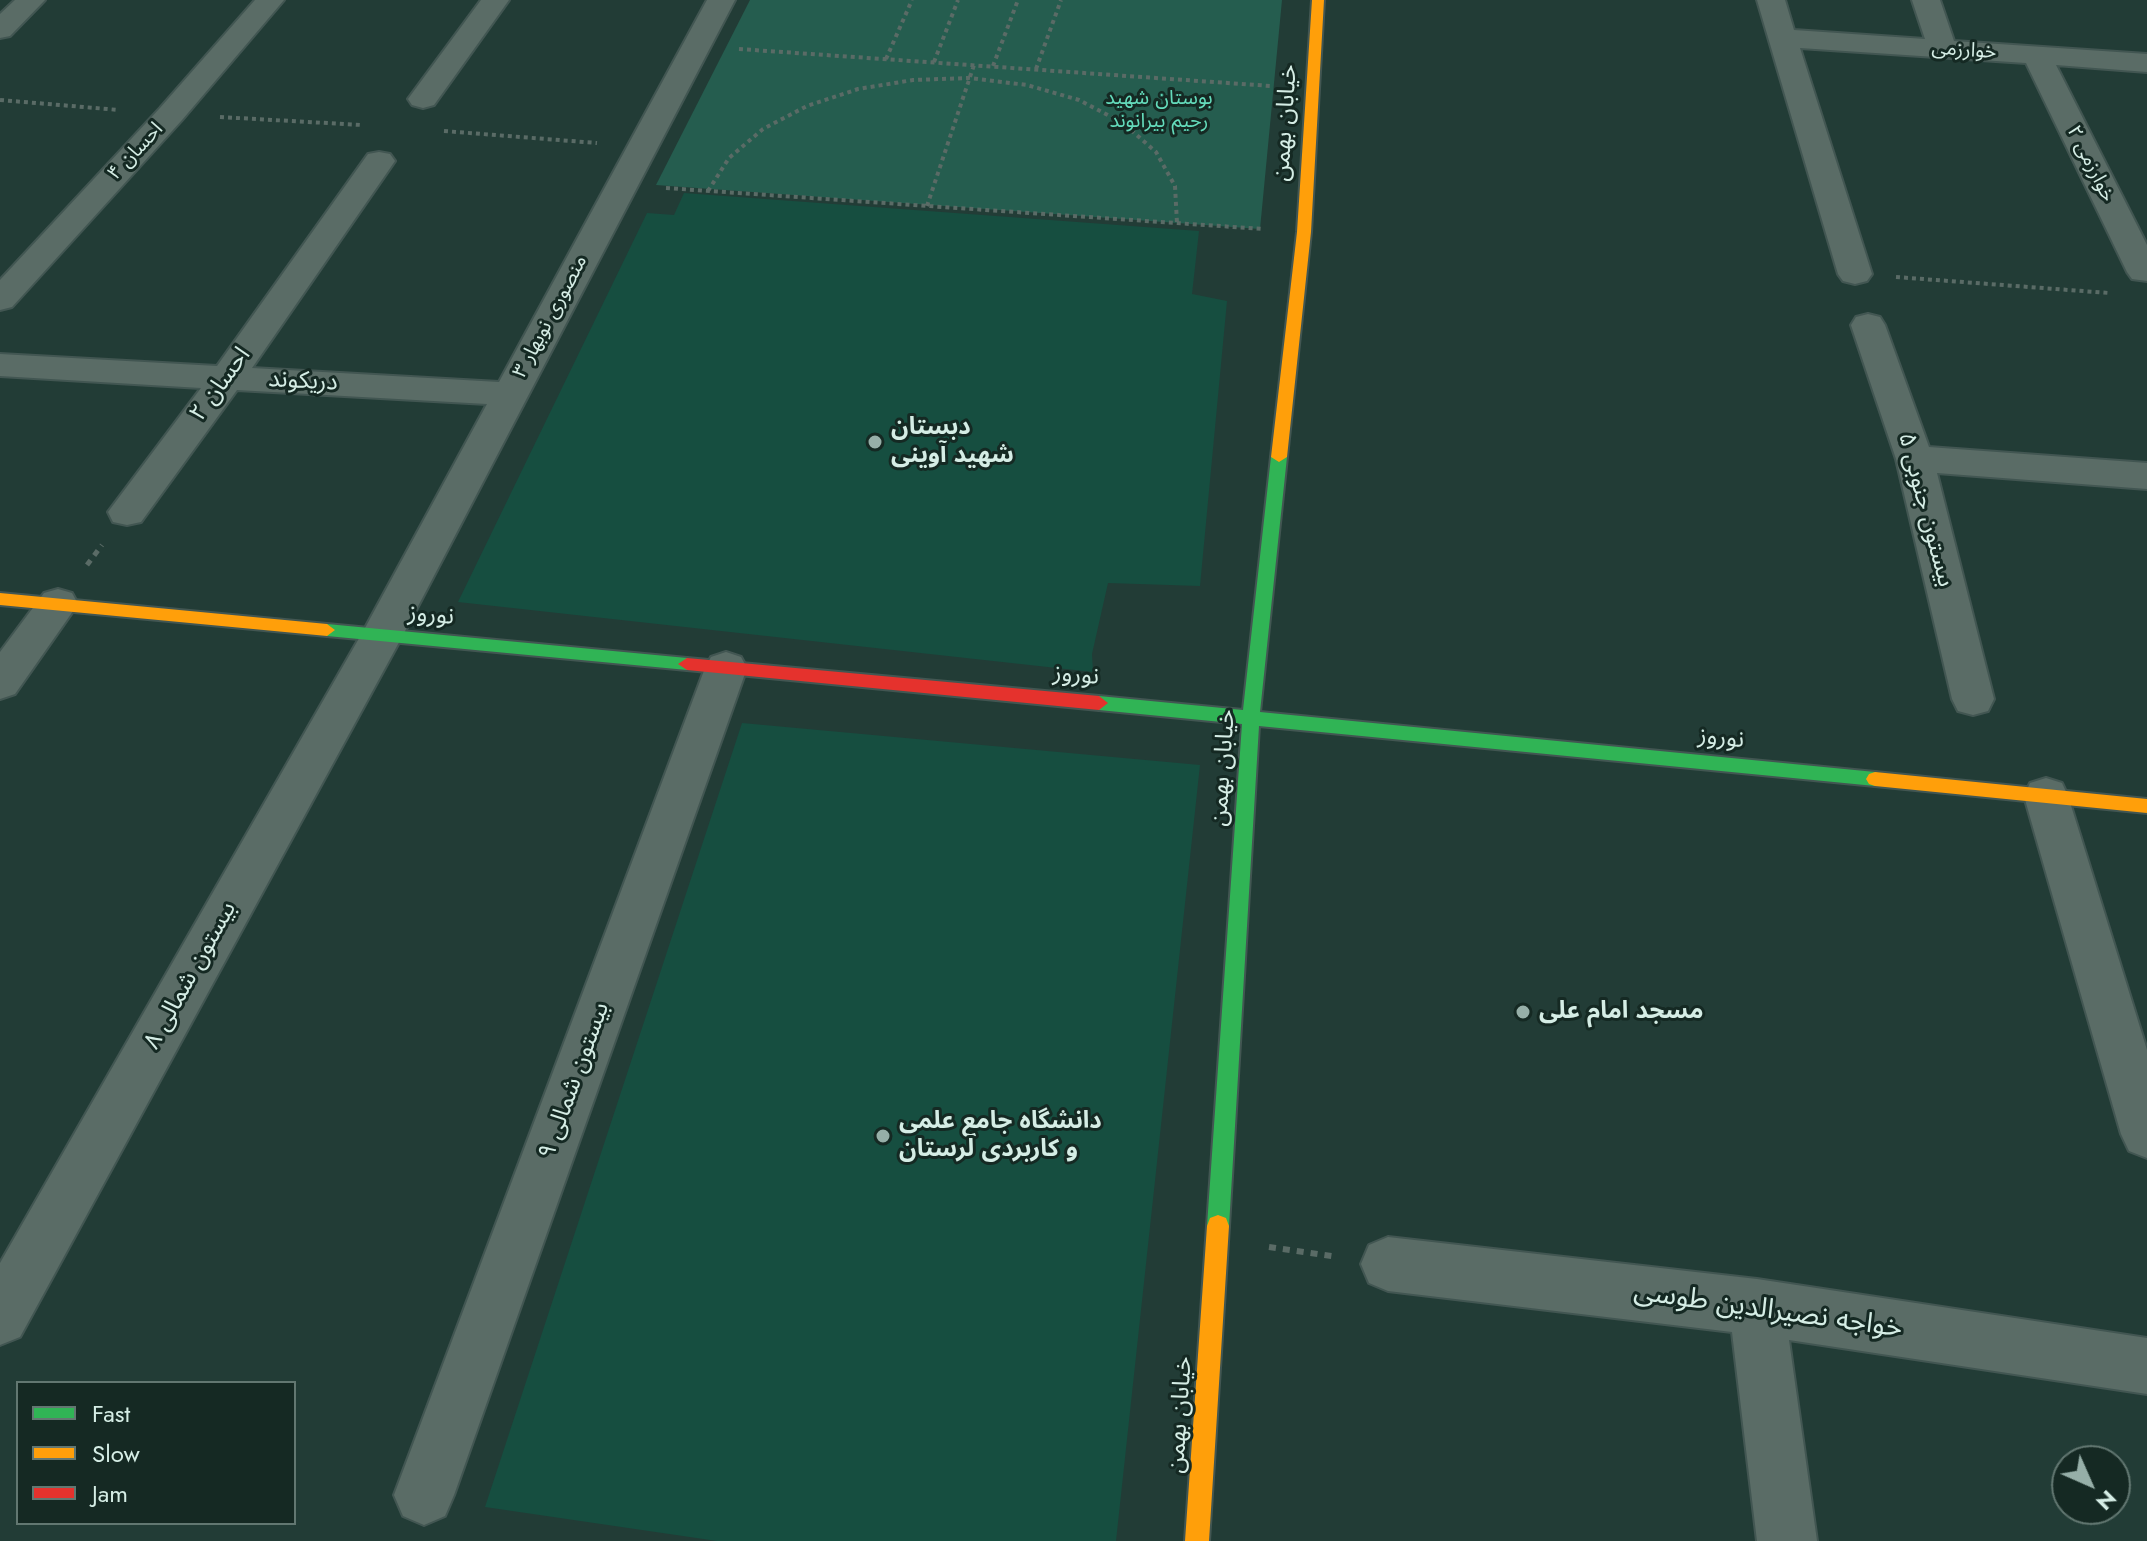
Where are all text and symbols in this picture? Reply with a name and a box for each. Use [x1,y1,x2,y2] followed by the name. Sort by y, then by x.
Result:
[1931,37,1997,65] street label: خوارزمی
[1268,64,1304,182] street label: خیابان بهمن
[1105,87,1213,134] park label: بوستان شهید رحیم بیرانوند
[103,118,169,186] street label: احسان ۴
[2061,122,2119,206] street label: خوارزمی ۲
[509,252,593,382] street label: منصوری نوبهار ۳
[184,342,258,428] street label: احسان ۲
[268,366,338,398] street label: دریکوند
[891,414,1014,470] place label: دبستان شهید آوینی
[1891,430,1959,590] street label: بیستون جنوبی ۵
[866,433,884,451] marker: دبستان شهید آوینی
[407,600,455,632] street label: نوروز
[1052,660,1100,692] street label: نوروز
[1206,709,1242,827] street label: خیابان بهمن
[1697,722,1745,756] street label: نوروز
[139,897,243,1055] street label: بیستون شمالی ۸
[1539,998,1703,1026] place label: مسجد امام علی
[533,999,617,1163] street label: بیستون شمالی ۹
[1514,1003,1532,1021] marker: مسجد امام علی
[899,1108,1102,1164] place label: دانشگاه جامع علمی و کاربردی لرستان
[874,1127,892,1145] marker: دانشگاه جامع علمی و کاربردی لرستان
[1632,1276,1904,1346] street label: خواجه نصیرالدین طوسی
[1163,1356,1199,1474] street label: خیابان بهمن
[16,1381,296,1525] legend
[92,1396,130,1431] text: Fast
[92,1436,140,1471] text: Slow
[2051,1445,2131,1525] north arrow
[92,1476,128,1511] text: Jam
[2089,1483,2124,1518] text: N

